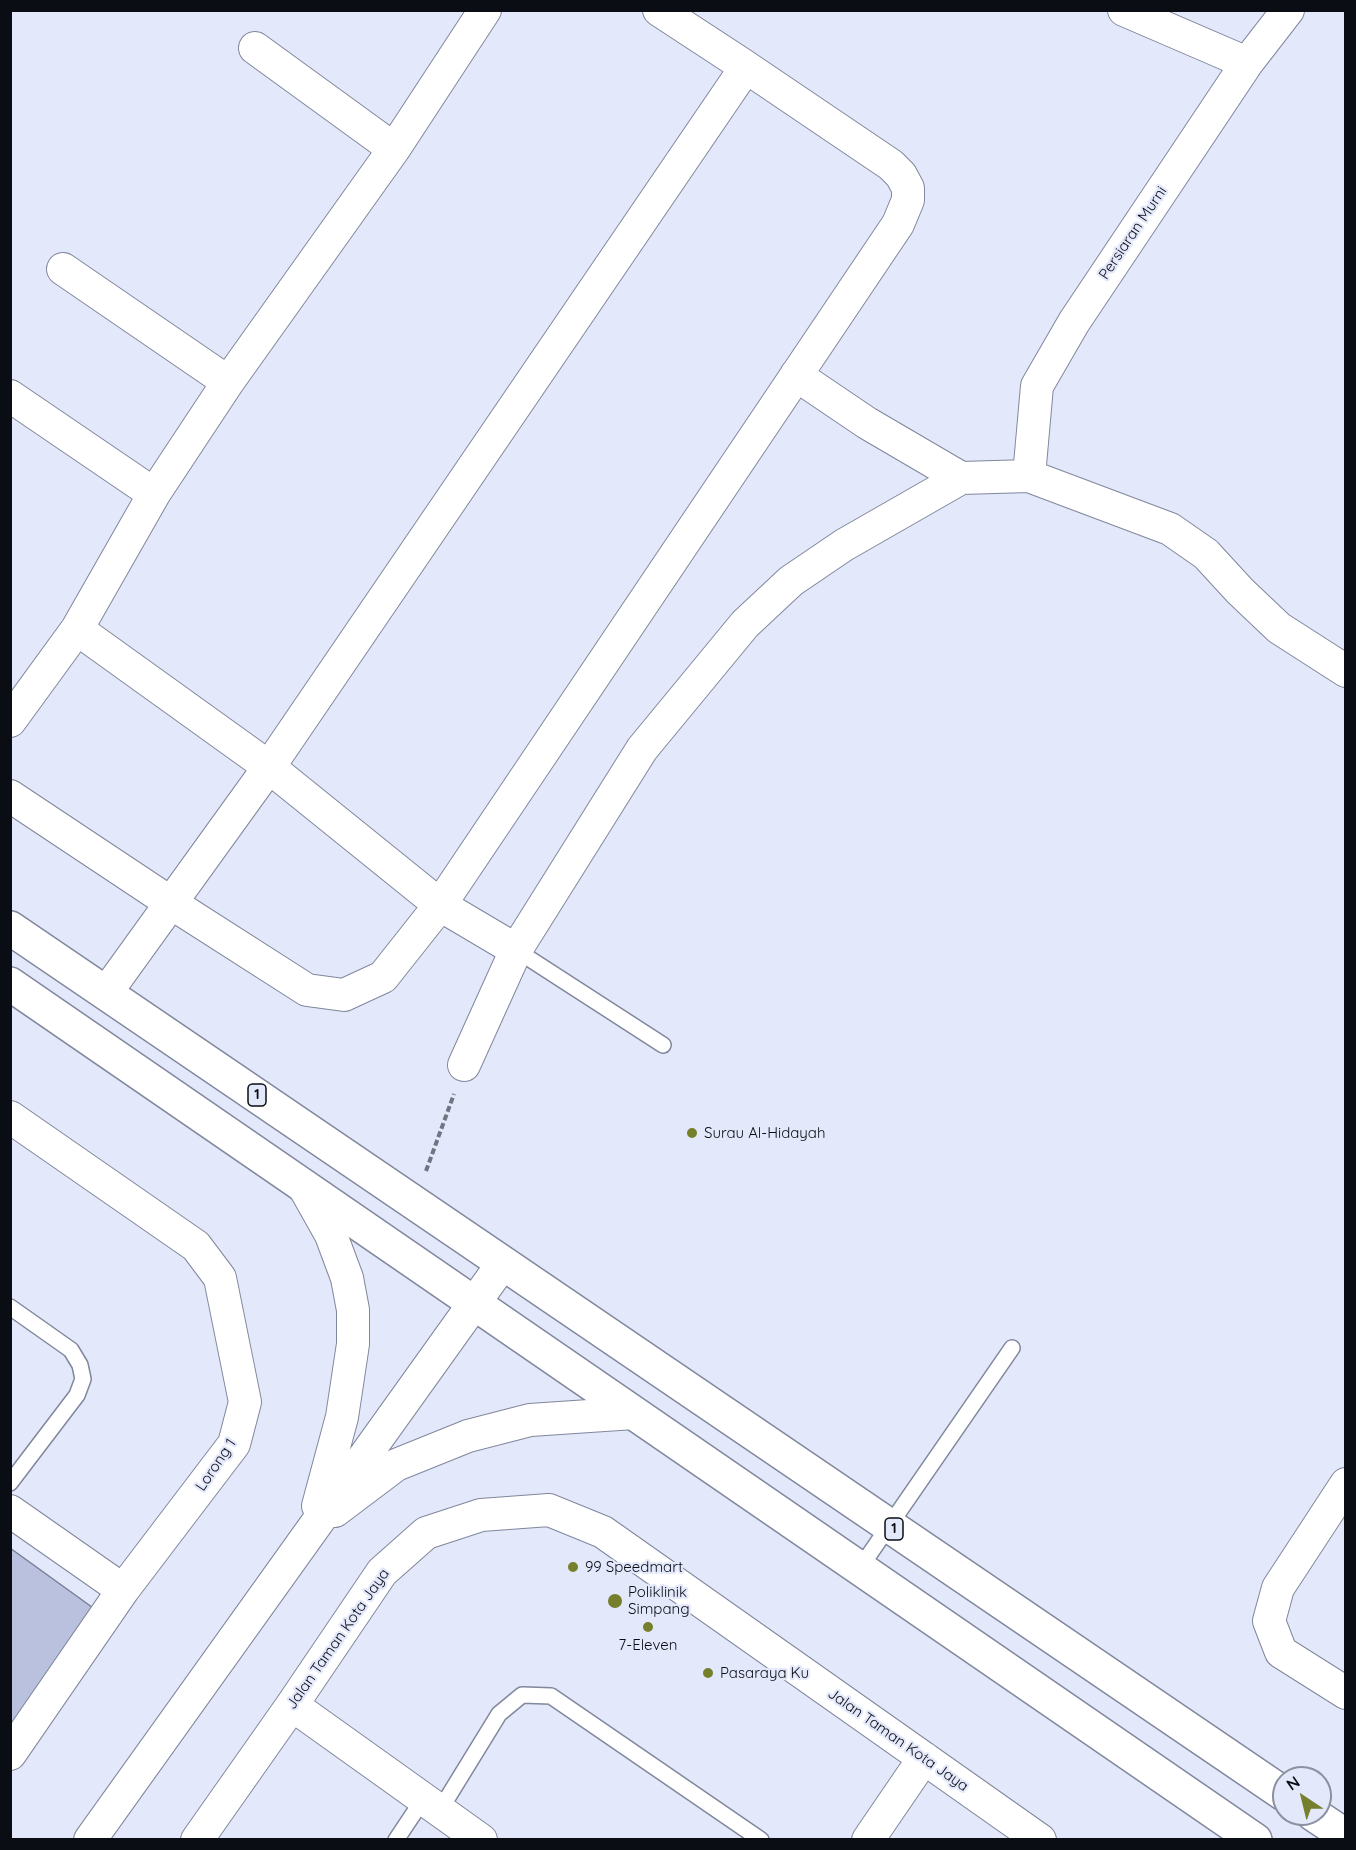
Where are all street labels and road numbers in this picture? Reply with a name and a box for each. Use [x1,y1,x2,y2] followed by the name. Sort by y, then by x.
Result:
[1095,183,1171,283] street label: Persiaran Murni
[248,1084,266,1106] road number: 1
[192,1435,240,1495] street label: Lorong 1
[885,1518,903,1540] road number: 1
[283,1565,393,1713] street label: Jalan Taman Kota Jaya
[824,1685,972,1795] street label: Jalan Taman Kota Jaya

